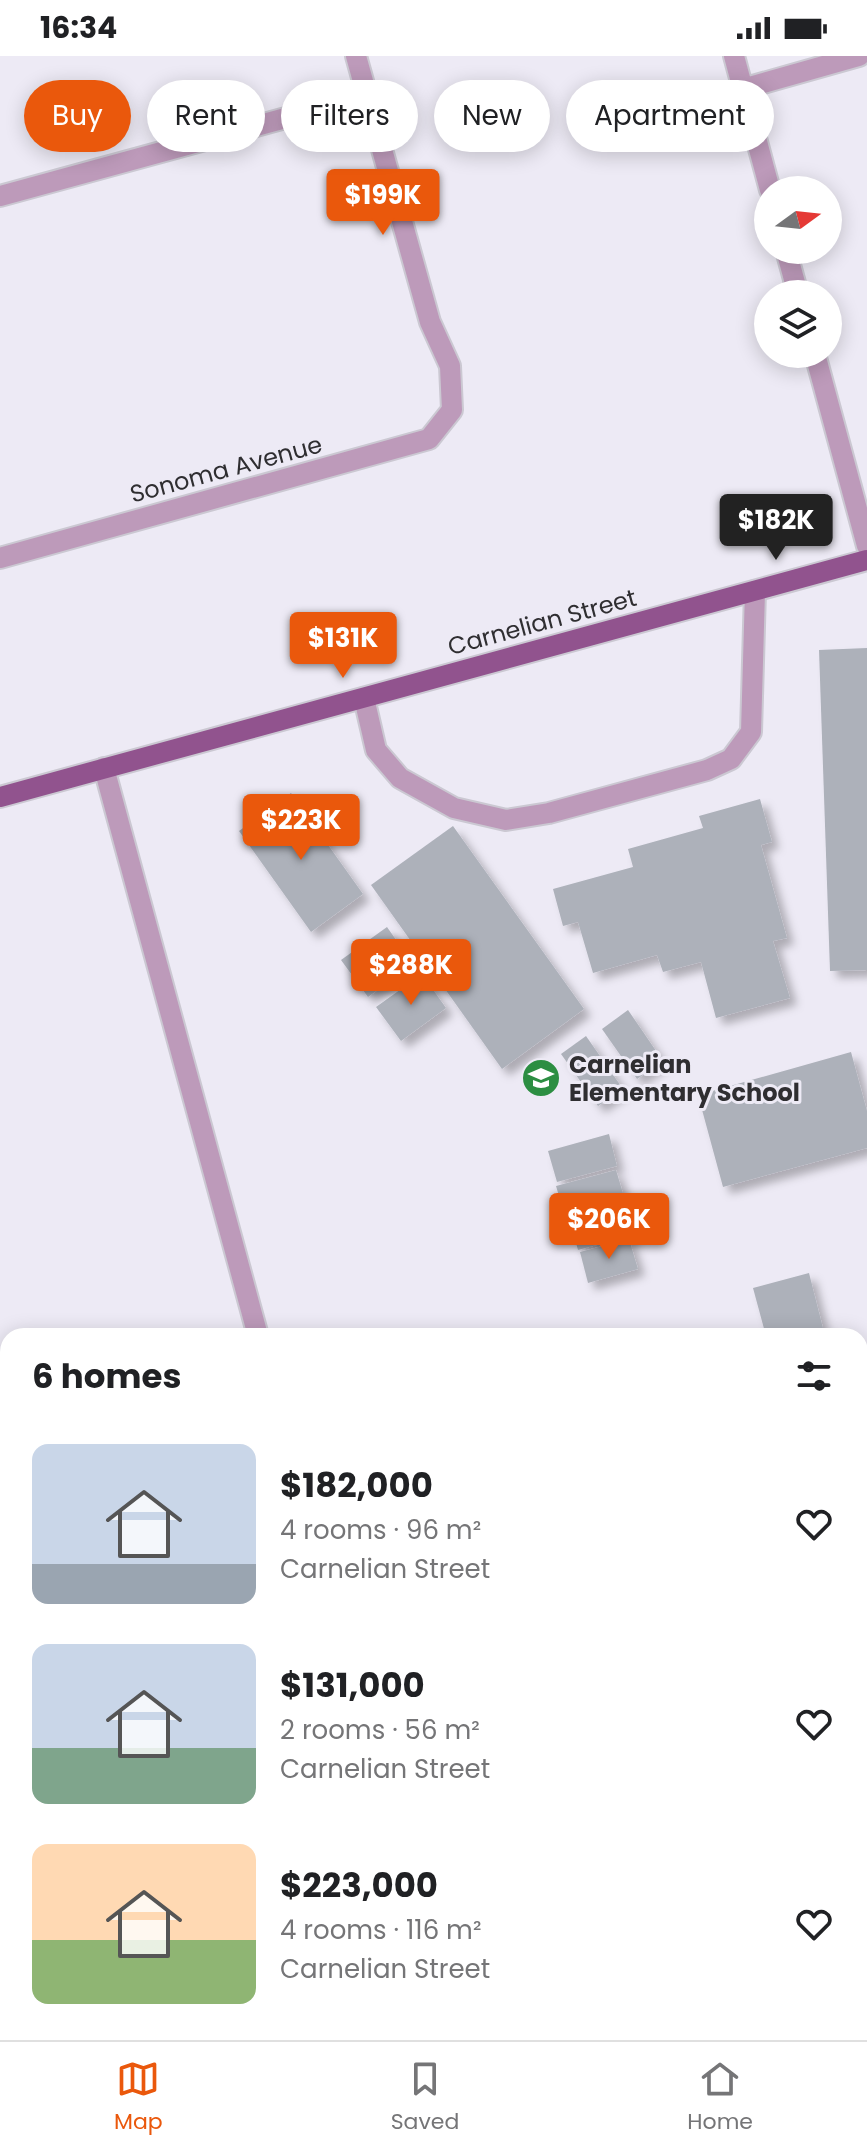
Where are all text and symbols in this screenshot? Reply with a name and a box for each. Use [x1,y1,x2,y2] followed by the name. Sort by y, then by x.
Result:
[40,6,117,49] text: 16:34
[24,80,131,152] chip: Buy
[147,80,265,152] chip: Rent
[281,80,418,152] chip: Filters
[434,80,550,152] chip: New
[566,80,774,152] chip: Apartment
[327,169,439,237] pin: $199K
[754,176,842,264] north arrow
[754,176,842,368] map controls
[345,177,422,213] text: $199K
[754,280,842,368] button: layers
[126,427,326,511] street label: Sonoma Avenue
[720,494,832,562] pin: $182K
[738,502,814,538] text: $182K
[444,581,640,663] street label: Carnelian Street
[287,612,399,680] pin: $131K
[308,620,378,656] text: $131K
[245,794,357,862] pin: $223K
[261,802,341,838] text: $223K
[355,939,467,1007] pin: $288K
[369,947,453,983] text: $288K
[569,1048,800,1109] place label: Carnelian Elementary School
[520,1057,562,1099] school or university icon: Carnelian Elementary School
[553,1193,665,1261] pin: $206K
[567,1201,651,1237] text: $206K
[32,1352,181,1400] text: 6 homes
[792,1354,836,1398] icon: filters
[280,1461,433,1509] text: $182,000
[96,1476,192,1572] icon: home
[792,1502,836,1546] icon: heart
[280,1512,481,1548] text: 4 rooms · 96 m²
[280,1551,490,1587] text: Carnelian Street
[280,1661,425,1709] text: $131,000
[96,1676,192,1772] icon: home
[792,1702,836,1746] icon: heart
[280,1712,480,1748] text: 2 rooms · 56 m²
[280,1751,490,1787] text: Carnelian Street
[280,1861,438,1909] text: $223,000
[96,1876,192,1972] icon: home
[792,1902,836,1946] icon: heart
[280,1912,481,1948] text: 4 rooms · 116 m²
[280,1951,490,1987] text: Carnelian Street
[114,2057,163,2138] tab: Map
[391,2057,459,2138] tab: Saved
[687,2057,753,2138] tab: Home

